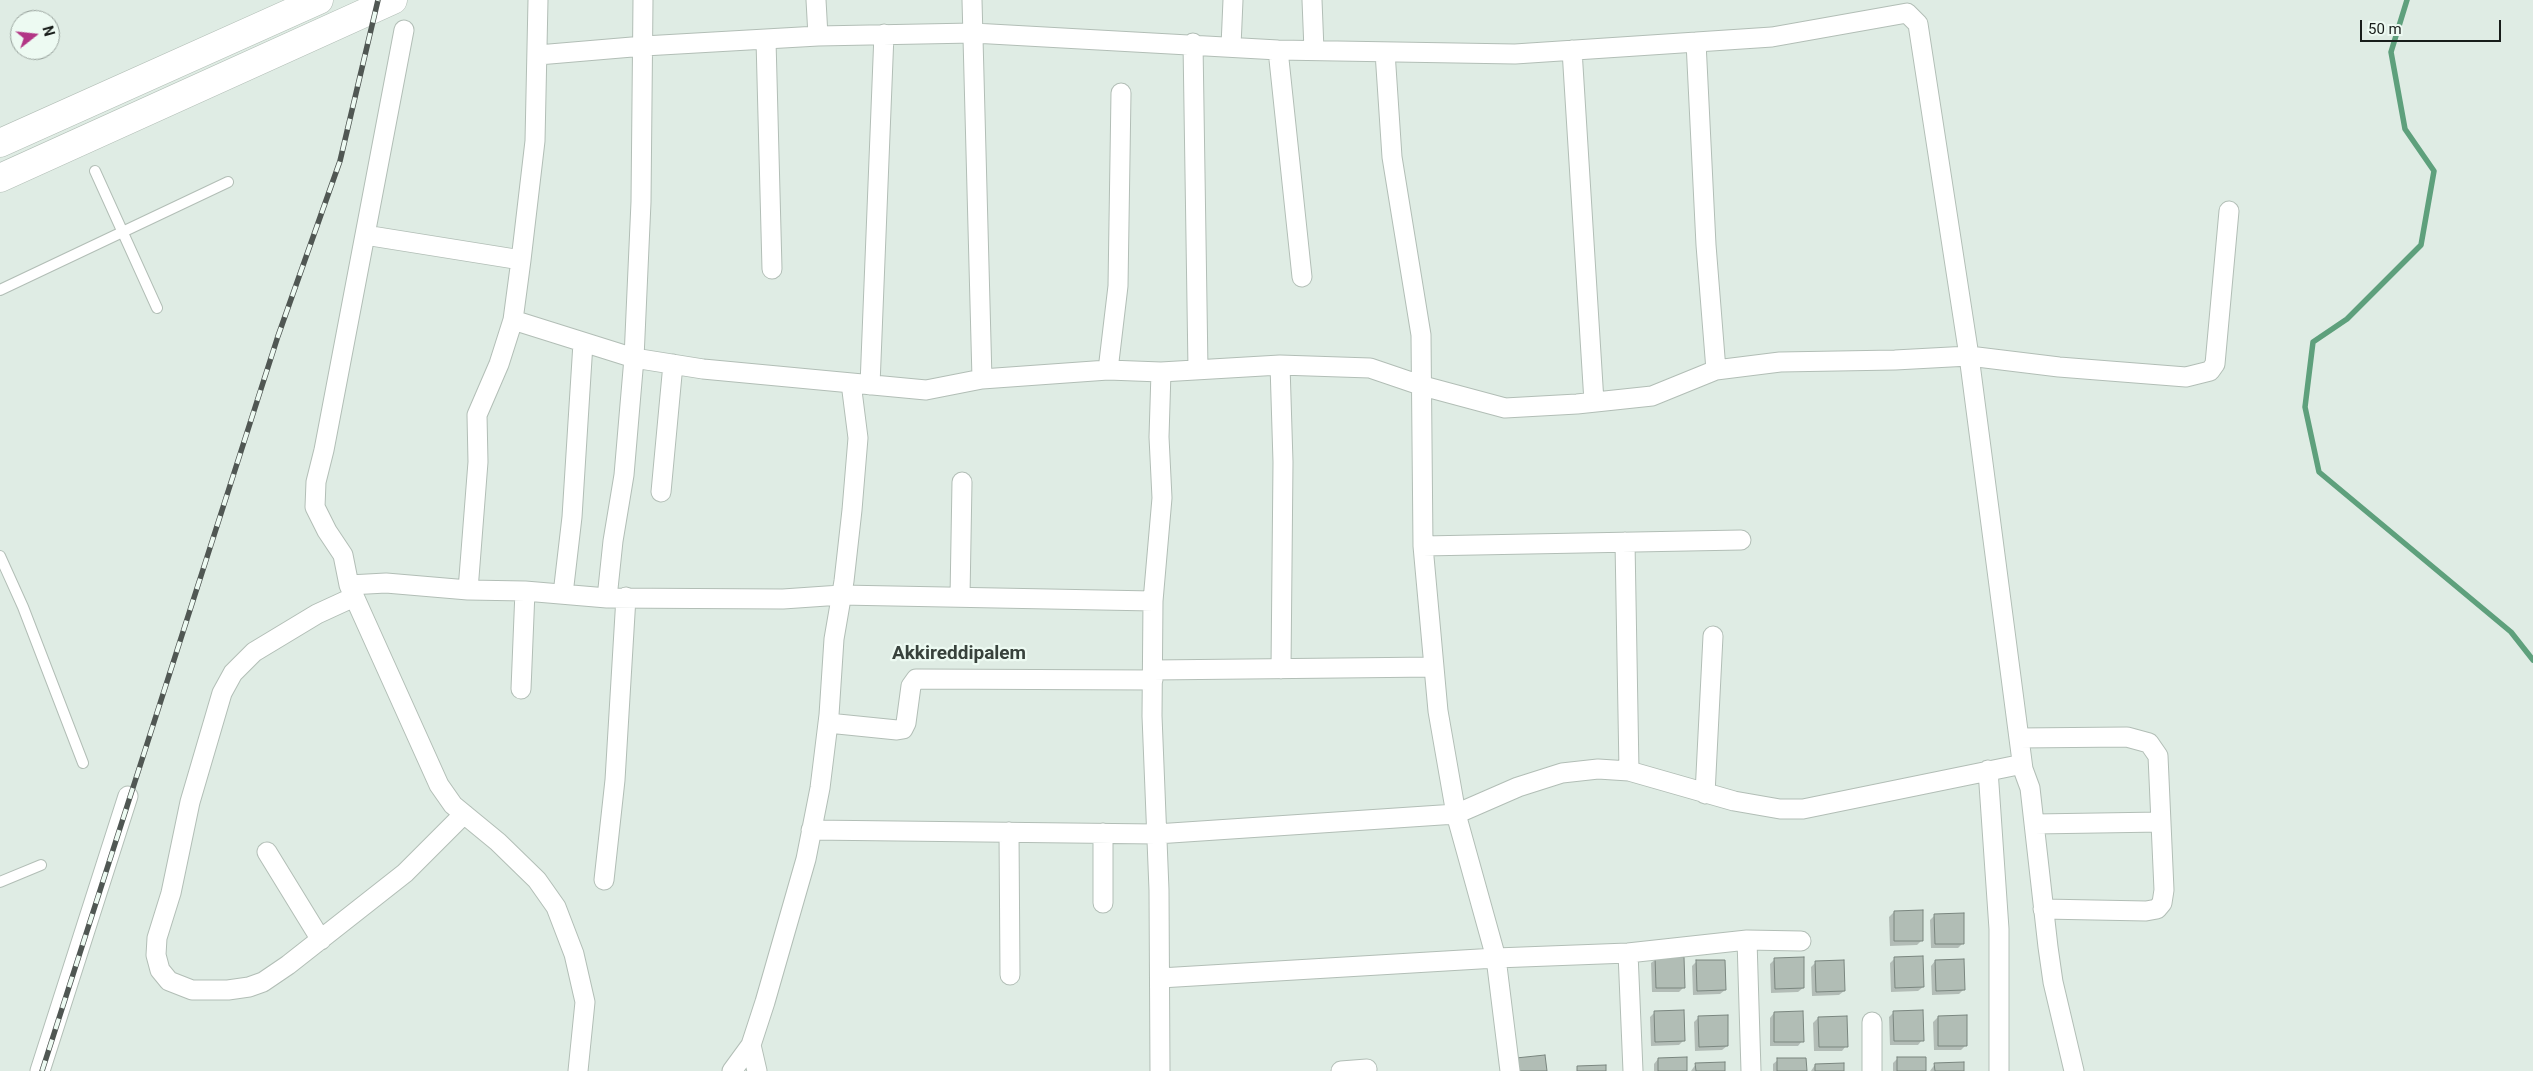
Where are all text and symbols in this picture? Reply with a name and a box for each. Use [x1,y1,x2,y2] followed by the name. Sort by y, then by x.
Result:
[10,10,60,60] north arrow
[2363,10,2504,42] scale bar
[2368,20,2402,38] text: 50 m
[39,24,58,38] text: N
[892,643,1026,665] district label: Akkireddipalem

